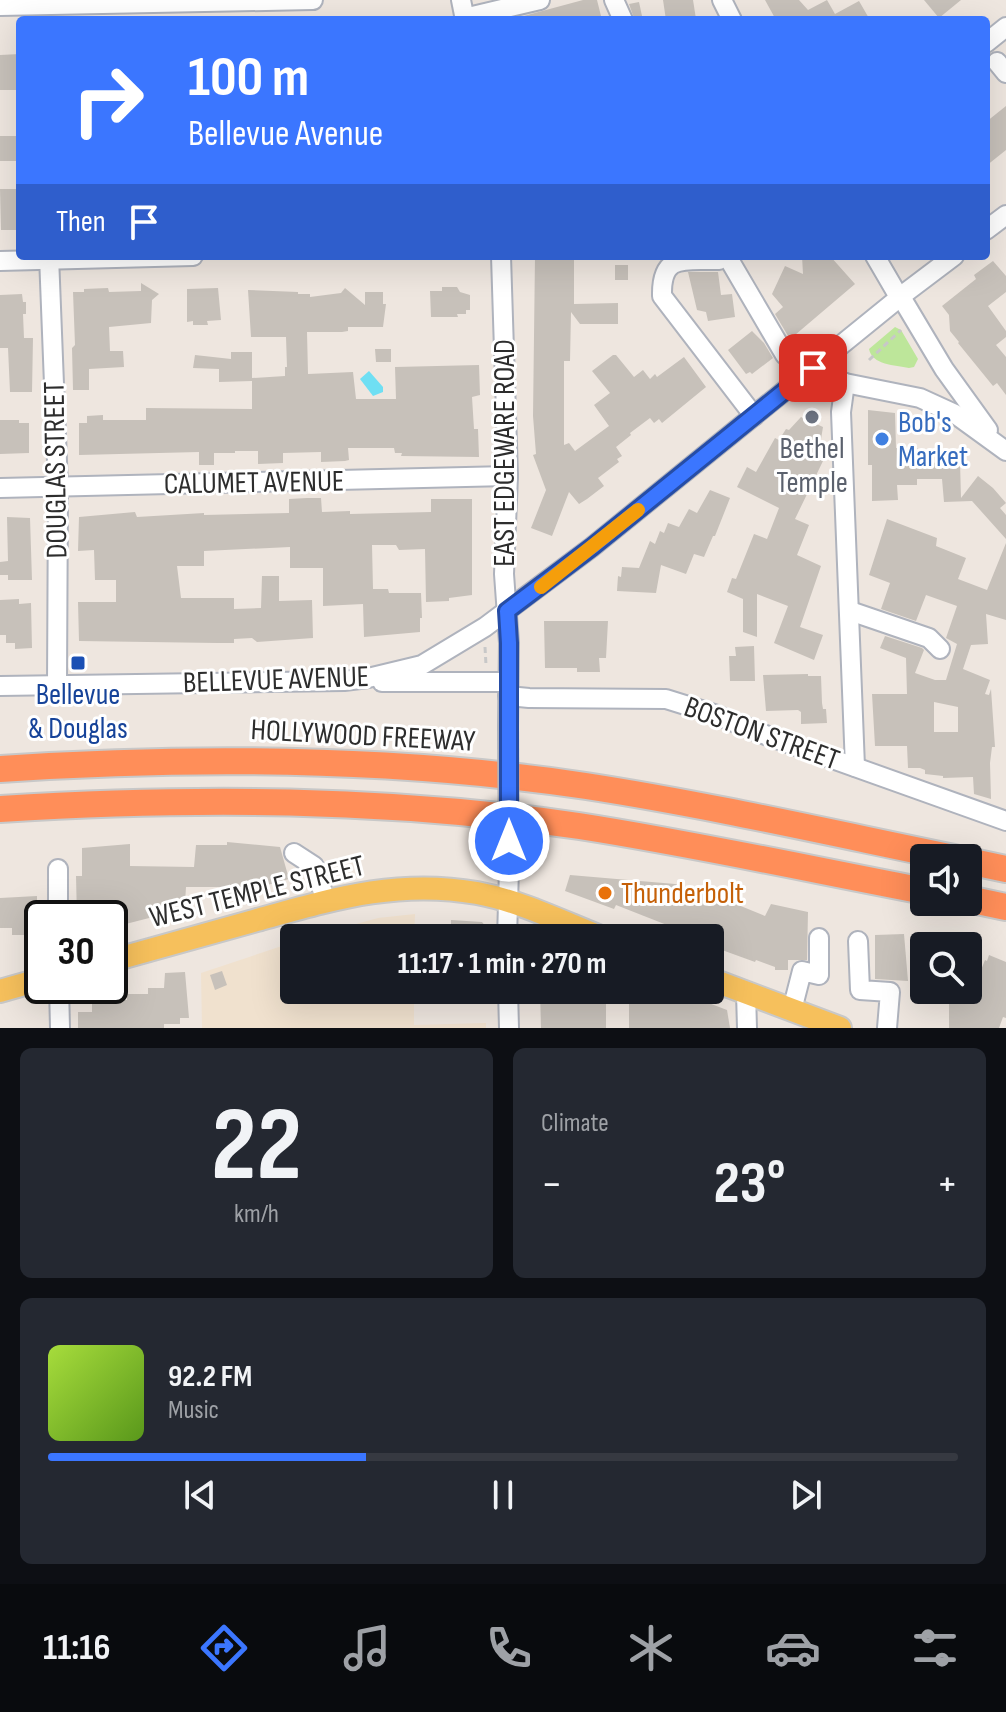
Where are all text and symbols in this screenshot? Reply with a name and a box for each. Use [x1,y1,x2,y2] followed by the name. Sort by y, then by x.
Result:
[188,45,309,112] text: 100 m
[56,48,160,152] icon: right
[188,113,383,156] text: Bellevue Avenue
[122,200,166,244] icon: arrive
[56,204,106,240] text: Then
[779,334,847,402] pin
[487,339,523,567] street label: EAST EDGEWARE ROAD
[791,346,835,390] icon: arrive
[36,381,76,559] street label: DOUGLAS STREET
[898,405,968,475] place label: Bob's Market
[803,408,821,426] marker: Bethel Temple
[873,430,891,448] marker: Bob's Market
[776,431,848,501] place label: Bethel Temple
[164,463,345,503] street label: CALUMET AVENUE
[69,654,87,672] marker: Bellevue & Douglas
[182,659,370,701] street label: BELLEVUE AVENUE
[28,677,128,747] place label: Bellevue & Douglas
[679,689,844,779] street label: BOSTON STREET
[250,712,477,760] street label: HOLLYWOOD FREEWAY
[467,799,551,883] position arrow
[910,844,982,1004] map controls
[910,844,982,916] button: sound
[146,848,368,936] street label: WEST TEMPLE STREET
[621,876,744,912] place label: Thunderbolt
[596,884,614,902] marker: Thunderbolt
[24,900,128,1004] speed limit sign: 30
[910,932,982,1004] button: search
[398,946,606,982] text: 11:17 · 1 min · 270 m
[211,1084,302,1209] text: 22
[541,1108,609,1139] text: Climate
[713,1148,786,1220] text: 23°
[541,1158,563,1211] text: −
[936,1158,958,1211] text: +
[234,1199,279,1230] text: km/h
[168,1359,252,1395] text: 92.2 FM
[168,1395,219,1426] text: Music
[178,1473,222,1517] icon: previous
[481,1473,525,1517] icon: pause
[784,1473,828,1517] icon: next
[196,1620,252,1676] icon: directions
[339,1620,395,1676] icon: music
[481,1620,537,1676] icon: phone
[623,1620,679,1676] icon: climate
[765,1620,821,1676] icon: car
[907,1620,963,1676] icon: filters
[43,1627,110,1670] text: 11:16

